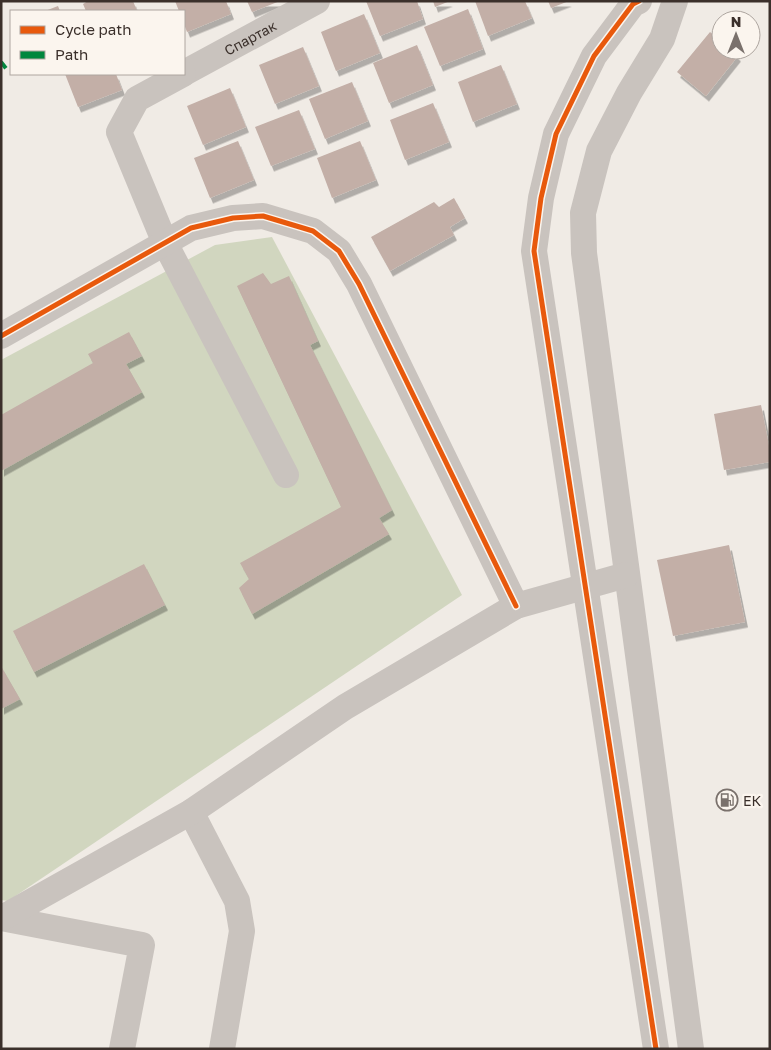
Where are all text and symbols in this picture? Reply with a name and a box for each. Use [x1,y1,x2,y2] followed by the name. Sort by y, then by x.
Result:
[10,10,185,75] legend
[711,10,761,60] north arrow
[731,13,741,30] text: N
[221,16,279,58] street label: Спартак
[55,20,131,38] text: Cycle path
[55,45,88,63] text: Path
[715,788,739,812] fuel station icon: ЕК
[743,792,762,809] place label: ЕК

